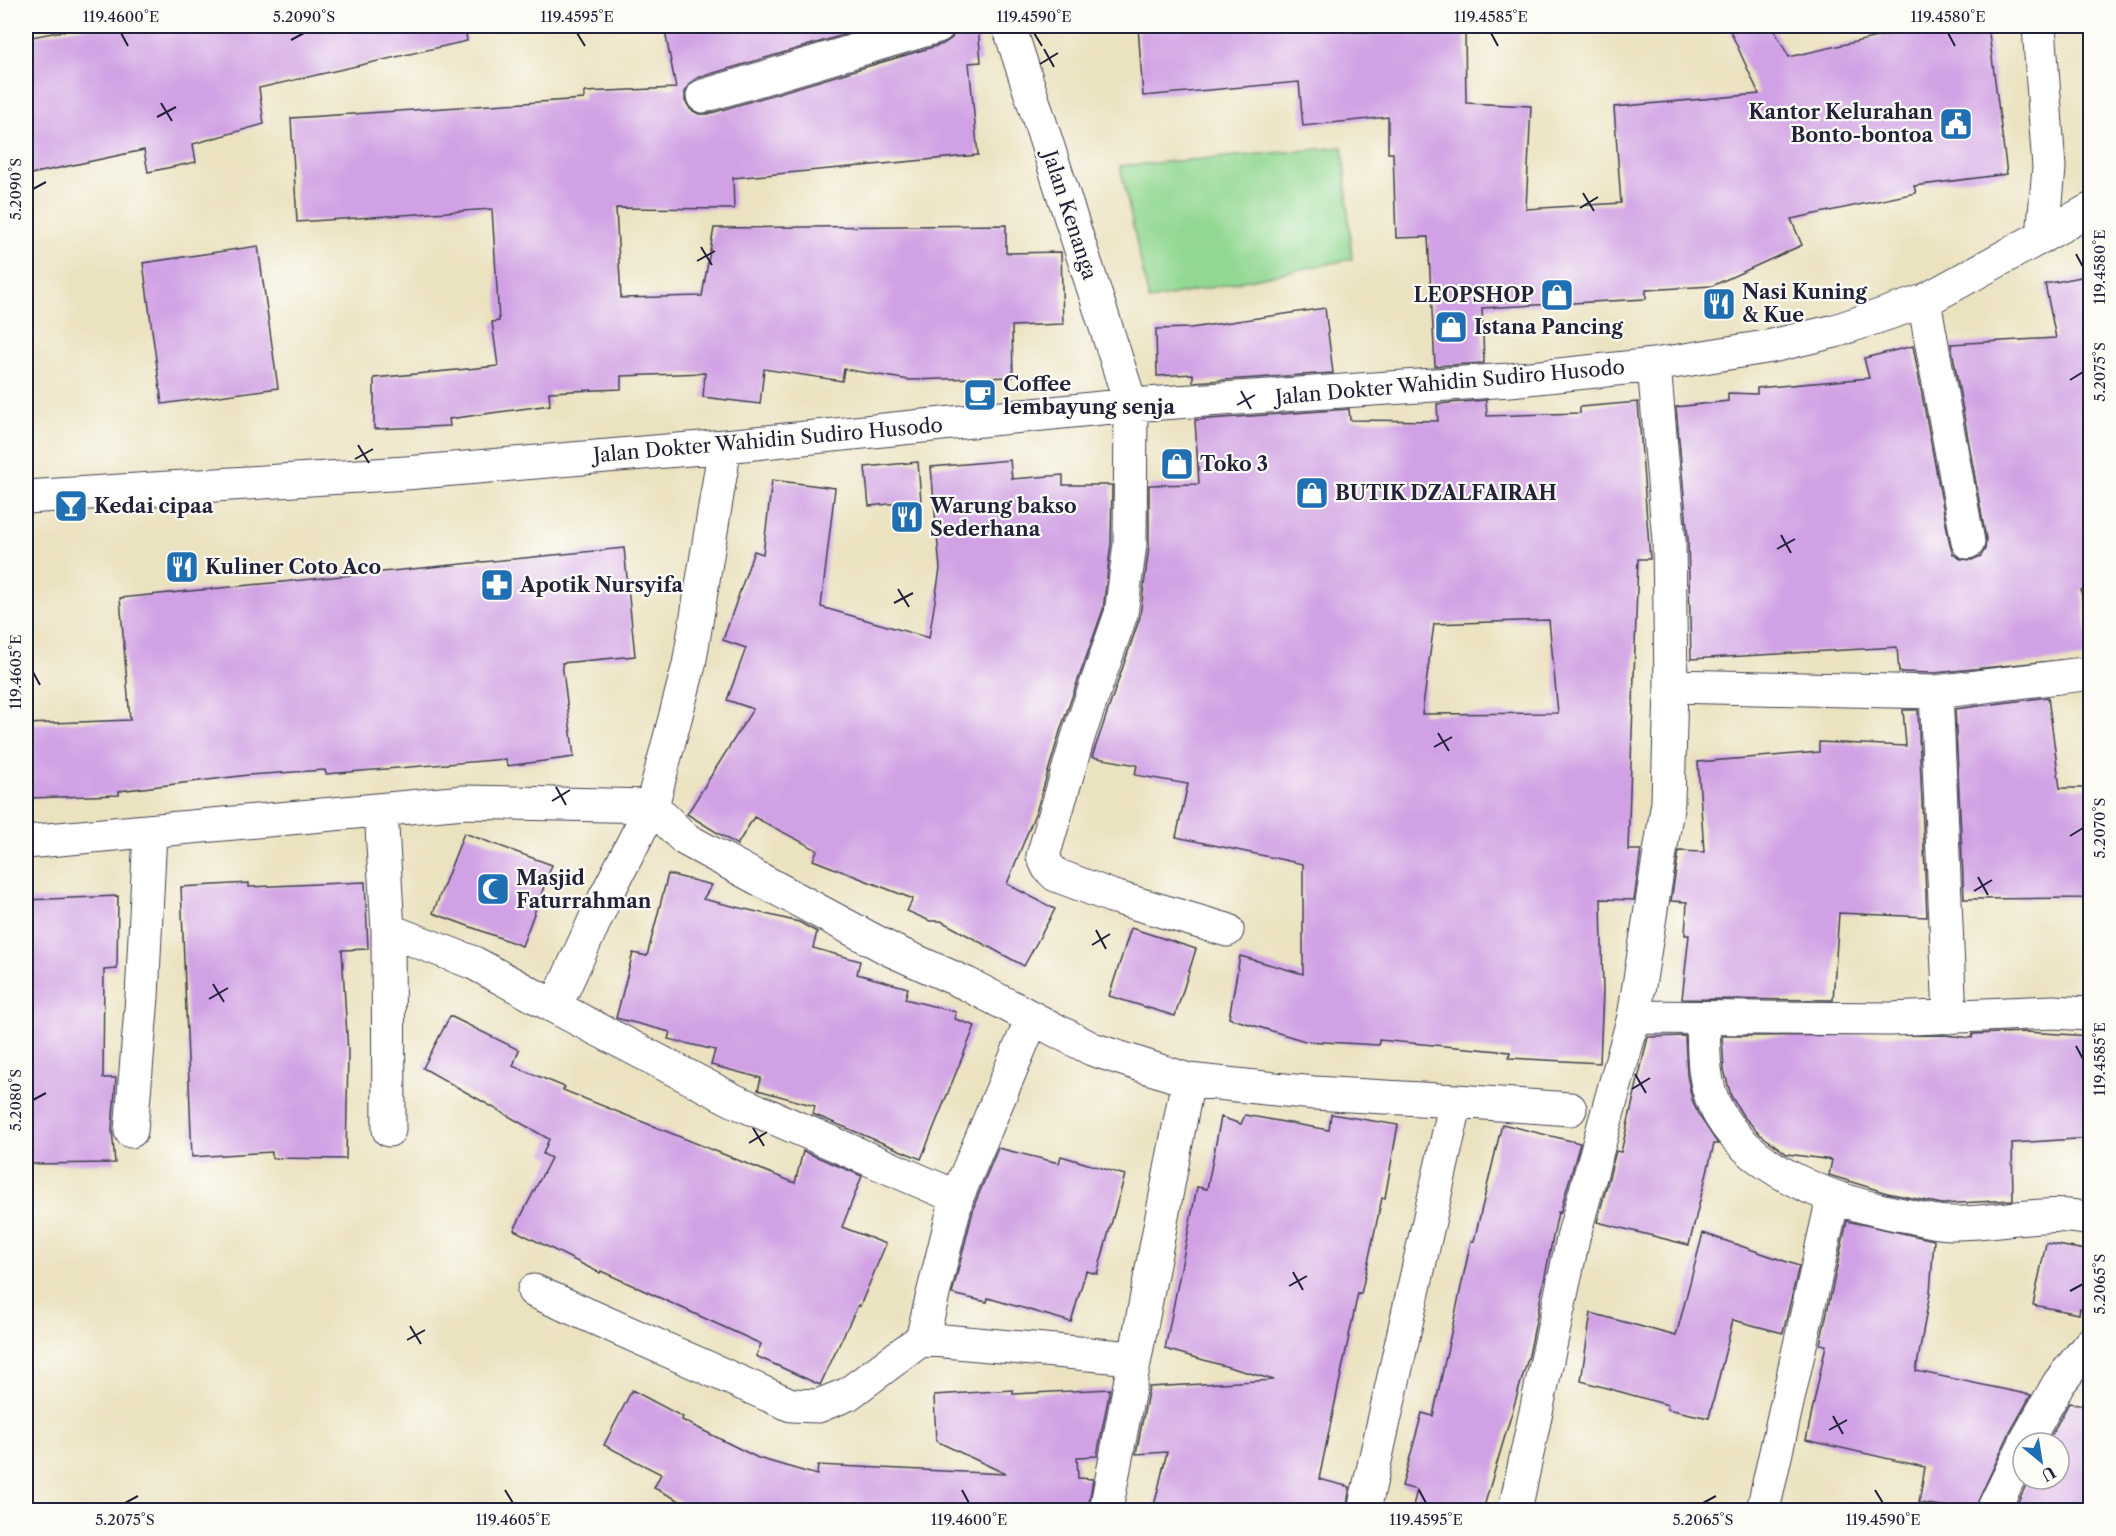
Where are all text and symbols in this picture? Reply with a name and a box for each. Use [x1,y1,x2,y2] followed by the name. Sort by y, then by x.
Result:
[83,7,159,26] text: 119.4600°E
[273,7,335,26] text: 5.2090°S
[540,7,614,26] text: 119.4595°E
[996,7,1072,26] text: 119.4590°E
[1454,7,1528,26] text: 119.4585°E
[1910,7,1986,26] text: 119.4580°E
[1748,100,1933,147] place label: Kantor Kelurahan Bonto-bontoa
[1938,106,1974,142] public building icon: Kantor Kelurahan Bonto-bontoa
[1037,144,1102,283] street label: Jalan Kenanga
[6,158,25,220] text: 5.2090°S
[2090,229,2109,305] text: 119.4580°E
[1539,277,1575,313] shop icon: LEOPSHOP
[1742,280,1867,327] place label: Nasi Kuning & Kue
[1413,283,1534,307] place label: LEOPSHOP
[1701,286,1737,322] restaurant icon: Nasi Kuning & Kue
[1433,309,1469,345] shop icon: Istana Pancing
[1474,315,1624,339] place label: Istana Pancing
[2090,342,2109,402] text: 5.2075°S
[1271,355,1626,410] street label: Jalan Dokter Wahidin Sudiro Husodo
[1003,372,1175,419] place label: Coffee lembayung senja
[962,377,998,413] cafe icon: Coffee lembayung senja
[589,413,944,468] street label: Jalan Dokter Wahidin Sudiro Husodo
[1159,446,1195,482] shop icon: Toko 3
[1200,452,1268,476] place label: Toko 3
[1294,475,1330,511] shop icon: BUTIK DZALFAIRAH
[1335,481,1557,505] place label: BUTIK DZALFAIRAH
[53,488,89,524] bar icon: Kedai cipaa
[94,494,214,518] place label: Kedai cipaa
[929,494,1077,541] place label: Warung bakso Sederhana
[889,499,925,535] restaurant icon: Warung bakso Sederhana
[164,549,200,585] restaurant icon: Kuliner Coto Aco
[205,555,381,579] place label: Kuliner Coto Aco
[479,567,515,603] pharmacy icon: Apotik Nursyifa
[519,573,684,597] place label: Apotik Nursyifa
[6,634,25,710] text: 119.4605°E
[2090,797,2109,859] text: 5.2070°S
[516,866,652,913] place label: Masjid Faturrahman
[475,871,511,907] mosque icon: Masjid Faturrahman
[2090,1022,2109,1096] text: 119.4585°E
[6,1069,25,1131] text: 5.2080°S
[2090,1253,2109,1315] text: 5.2065°S
[2011,1431,2071,1491] north arrow
[2038,1462,2059,1486] text: U
[95,1510,155,1529] text: 5.2075°S
[475,1510,551,1529] text: 119.4605°E
[931,1510,1007,1529] text: 119.4600°E
[1389,1510,1463,1529] text: 119.4595°E
[1672,1510,1734,1529] text: 5.2065°S
[1845,1510,1921,1529] text: 119.4590°E

